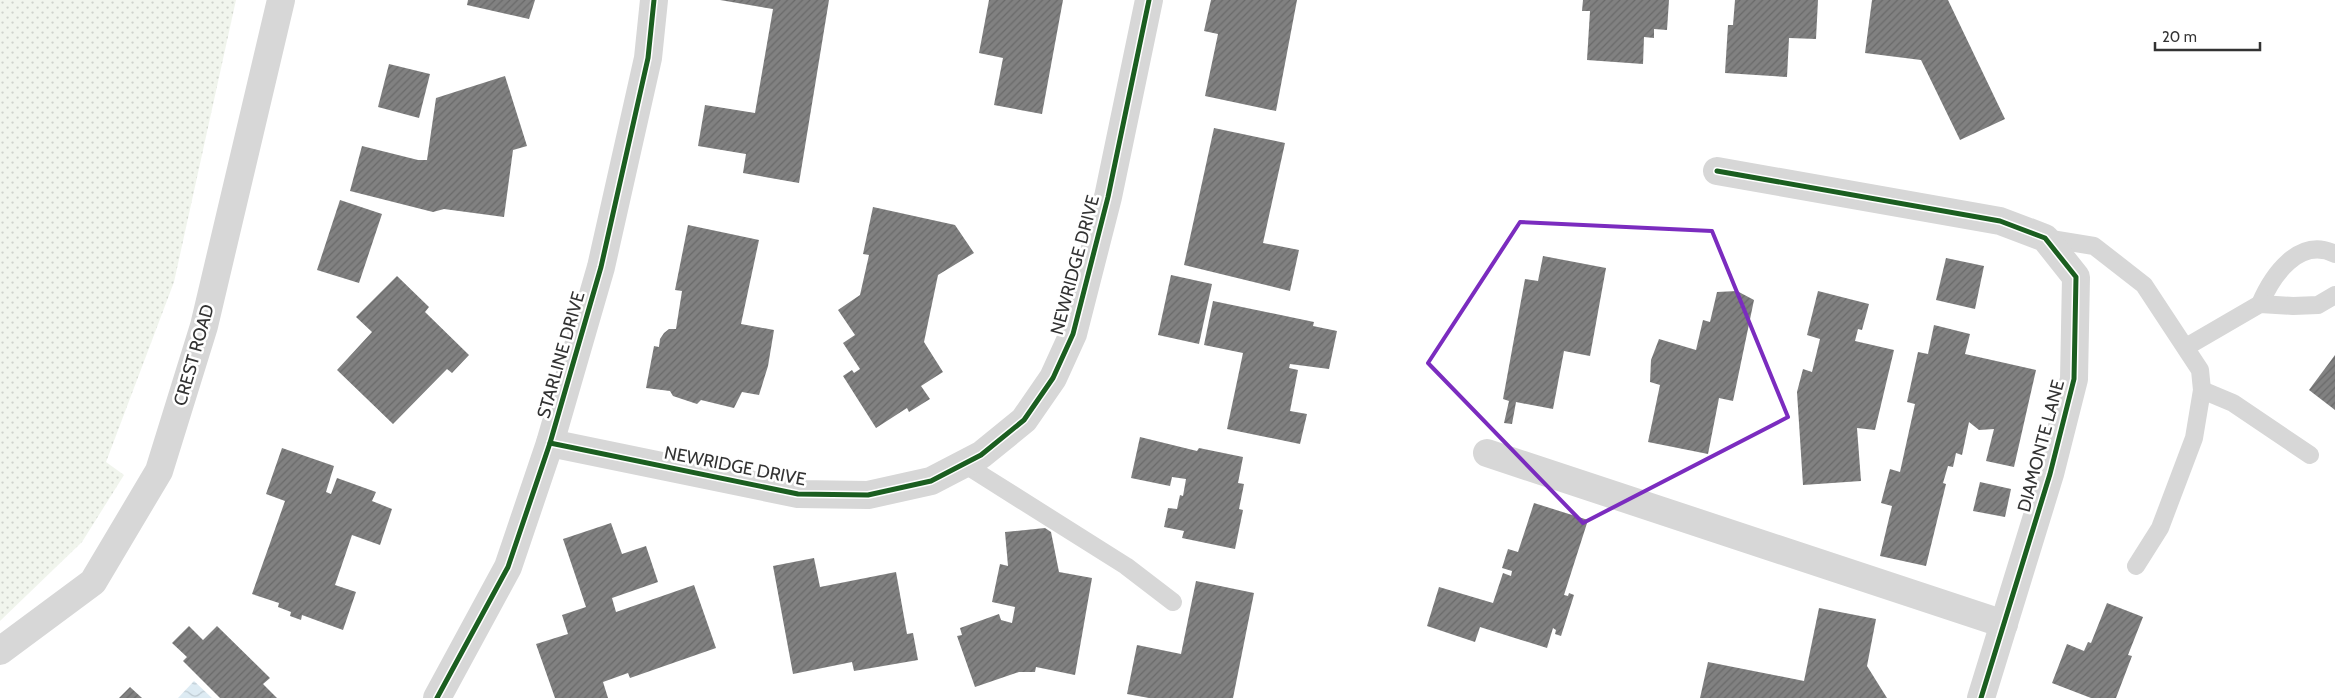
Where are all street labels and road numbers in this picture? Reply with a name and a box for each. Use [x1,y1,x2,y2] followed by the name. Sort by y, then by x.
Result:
[1046,193,1104,337] street label: NEWRIDGE DRIVE
[532,289,590,421] street label: STARLINE DRIVE
[169,302,219,408] street label: CREST ROAD
[2013,377,2069,515] street label: DIAMONTE LANE
[662,441,808,491] street label: NEWRIDGE DRIVE

